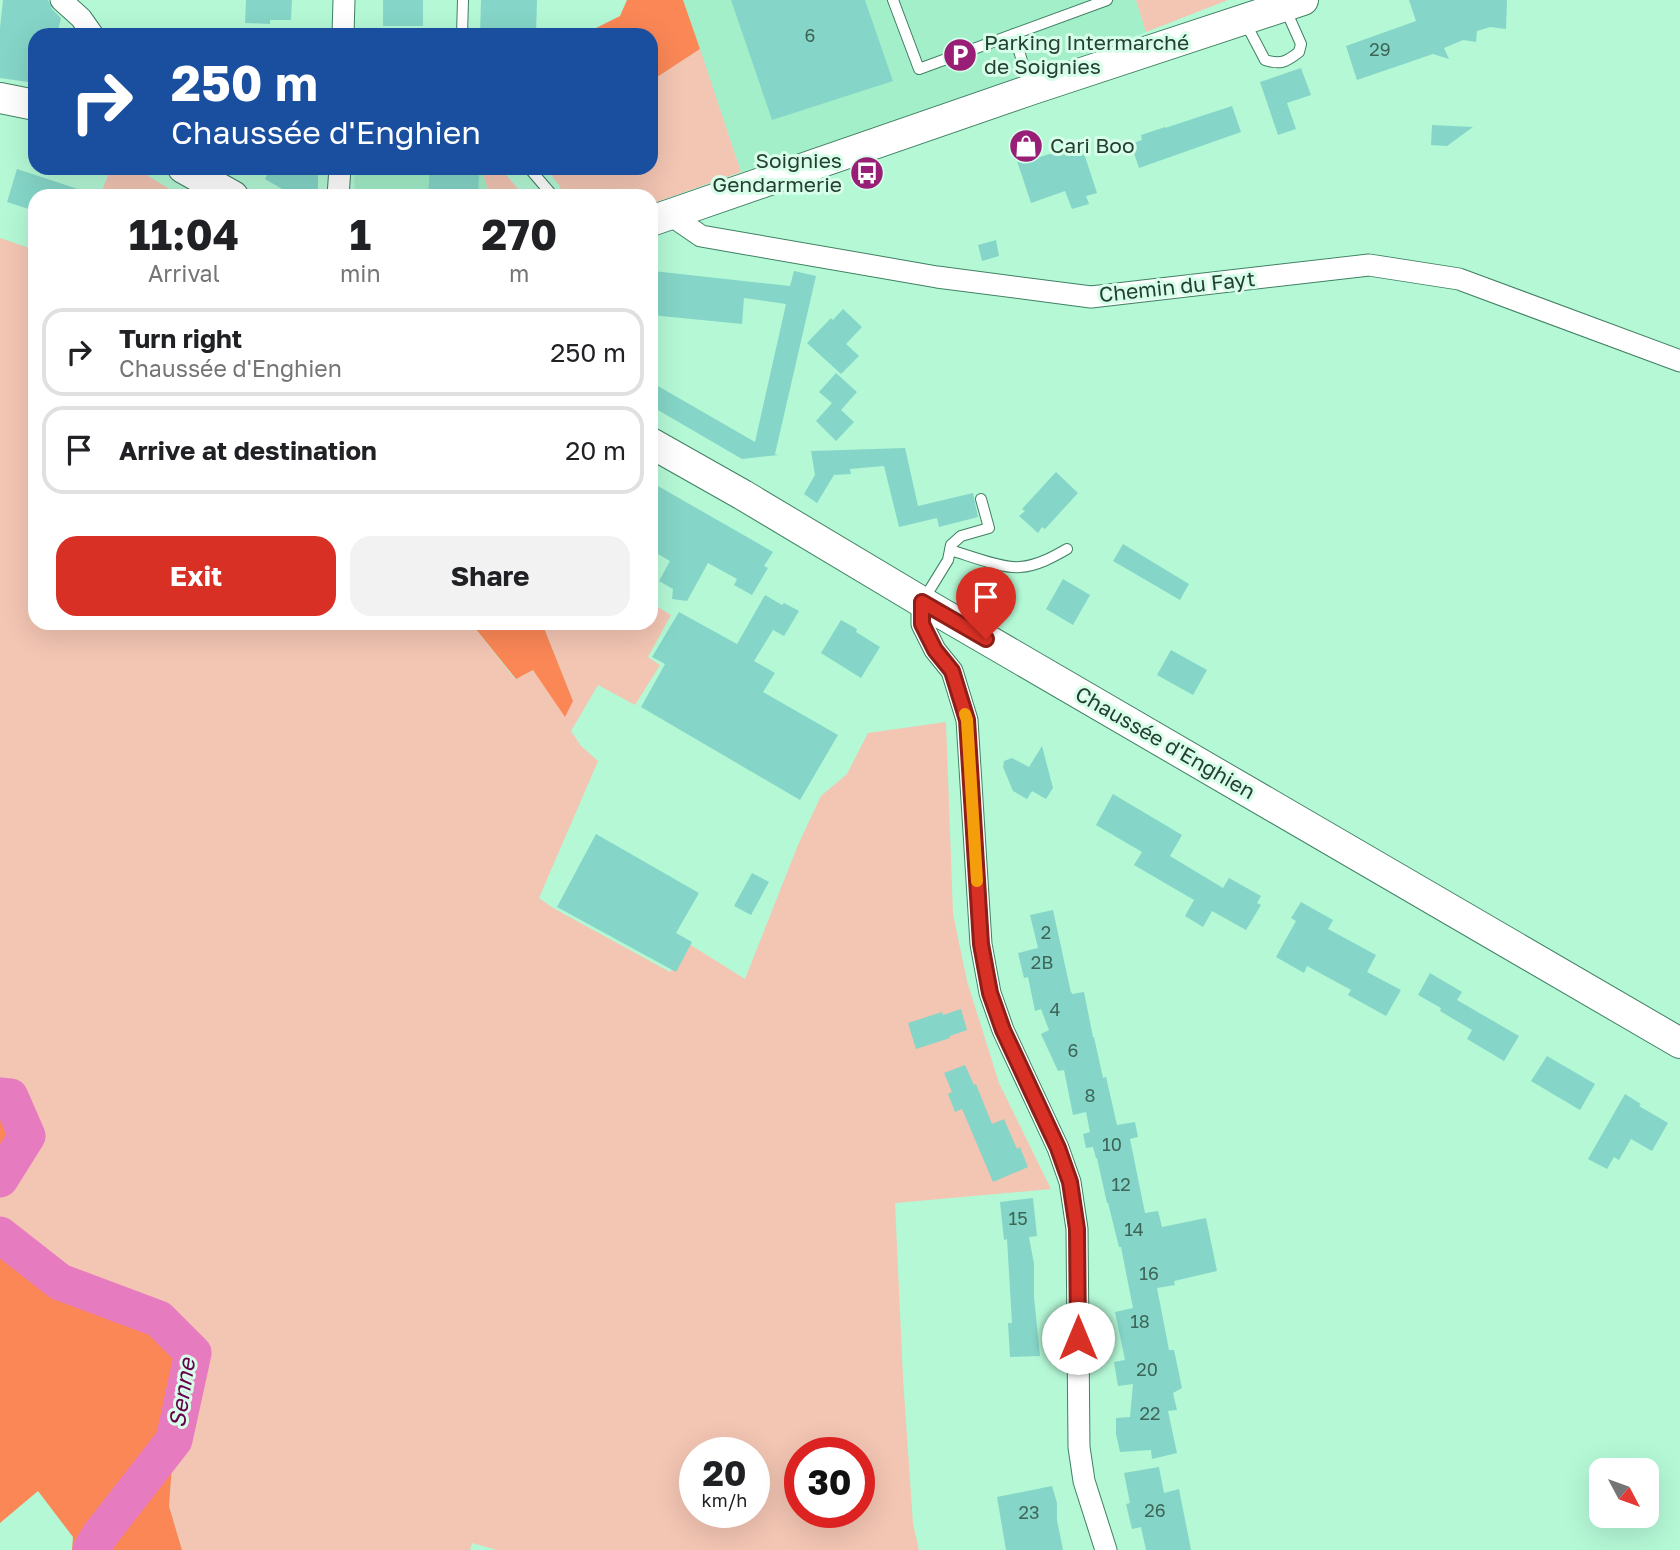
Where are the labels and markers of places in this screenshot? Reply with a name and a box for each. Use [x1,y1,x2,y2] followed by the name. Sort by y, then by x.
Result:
[984,29,1189,79] place label: Parking Intermarché de Soignies
[941,36,979,74] parking icon: Parking Intermarché de Soignies
[1007,127,1045,165] shop icon: Cari Boo
[1050,132,1134,158] place label: Cari Boo
[712,147,842,197] place label: Soignies Gendarmerie
[848,154,886,192] bus stop icon: Soignies Gendarmerie
[956,567,1016,639] pin

